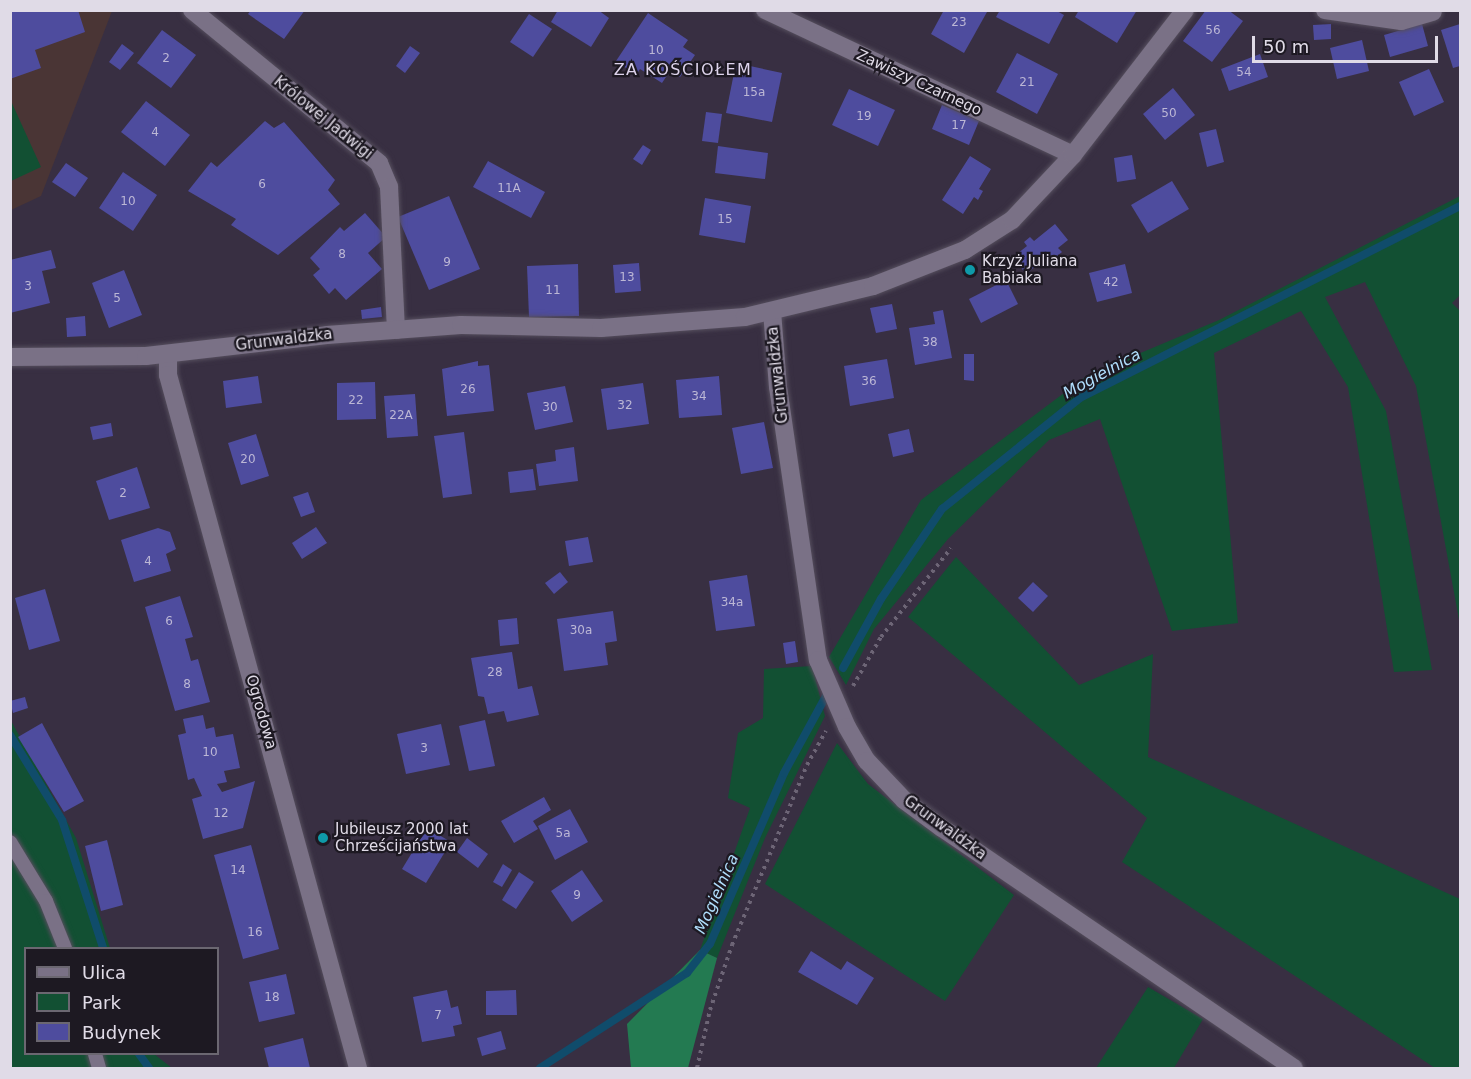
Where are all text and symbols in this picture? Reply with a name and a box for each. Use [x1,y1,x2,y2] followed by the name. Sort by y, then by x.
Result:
[951,16,967,30] house number: 23
[1205,24,1221,38] house number: 56
[1255,24,1441,62] scale bar
[1263,36,1309,57] text: 50 m
[648,44,664,58] house number: 10
[854,46,984,120] street label: Zawiszy Czarnego
[162,52,170,66] house number: 2
[614,60,752,80] district label: ZA KOŚCIOŁEM
[1236,66,1252,80] house number: 54
[270,73,376,163] street label: Królowej Jadwigi
[1019,76,1035,90] house number: 21
[743,86,765,100] house number: 15a
[1161,107,1177,121] house number: 50
[856,110,872,124] house number: 19
[951,119,967,133] house number: 17
[151,126,159,140] house number: 4
[258,178,266,192] house number: 6
[497,182,521,196] house number: 11A
[120,195,136,209] house number: 10
[717,213,733,227] house number: 15
[338,248,346,262] house number: 8
[982,252,1078,287] place label: Krzyż Juliana Babiaka
[443,256,451,270] house number: 9
[963,263,977,277] marker: Krzyż Juliana Babiaka
[619,271,635,285] house number: 13
[1103,276,1119,290] house number: 42
[24,280,32,294] house number: 3
[545,284,561,298] house number: 11
[113,292,121,306] house number: 5
[235,325,333,355] street label: Grunwaldzka
[764,326,792,424] street label: Grunwaldzka
[922,336,938,350] house number: 38
[1060,345,1144,403] water label: Mogielnica
[861,375,877,389] house number: 36
[460,383,476,397] house number: 26
[691,390,707,404] house number: 34
[348,394,364,408] house number: 22
[617,399,633,413] house number: 32
[542,401,558,415] house number: 30
[389,409,413,423] house number: 22A
[240,453,256,467] house number: 20
[119,487,127,501] house number: 2
[144,555,152,569] house number: 4
[721,596,743,610] house number: 34a
[165,615,173,629] house number: 6
[570,624,592,638] house number: 30a
[487,666,503,680] house number: 28
[242,673,280,751] street label: Ogrodowa
[183,678,191,692] house number: 8
[420,742,428,756] house number: 3
[202,746,218,760] house number: 10
[900,792,990,864] street label: Grunwaldzka
[213,807,229,821] house number: 12
[335,820,468,855] place label: Jubileusz 2000 lat Chrześcijaństwa
[556,827,570,841] house number: 5a
[316,831,330,845] marker: Jubileusz 2000 lat Chrześcijaństwa
[691,851,743,937] water label: Mogielnica
[230,864,246,878] house number: 14
[573,889,581,903] house number: 9
[247,926,263,940] house number: 16
[24,947,219,1055] legend
[82,962,126,983] text: Ulica
[264,991,280,1005] house number: 18
[82,992,121,1013] text: Park
[434,1009,442,1023] house number: 7
[82,1022,161,1043] text: Budynek

